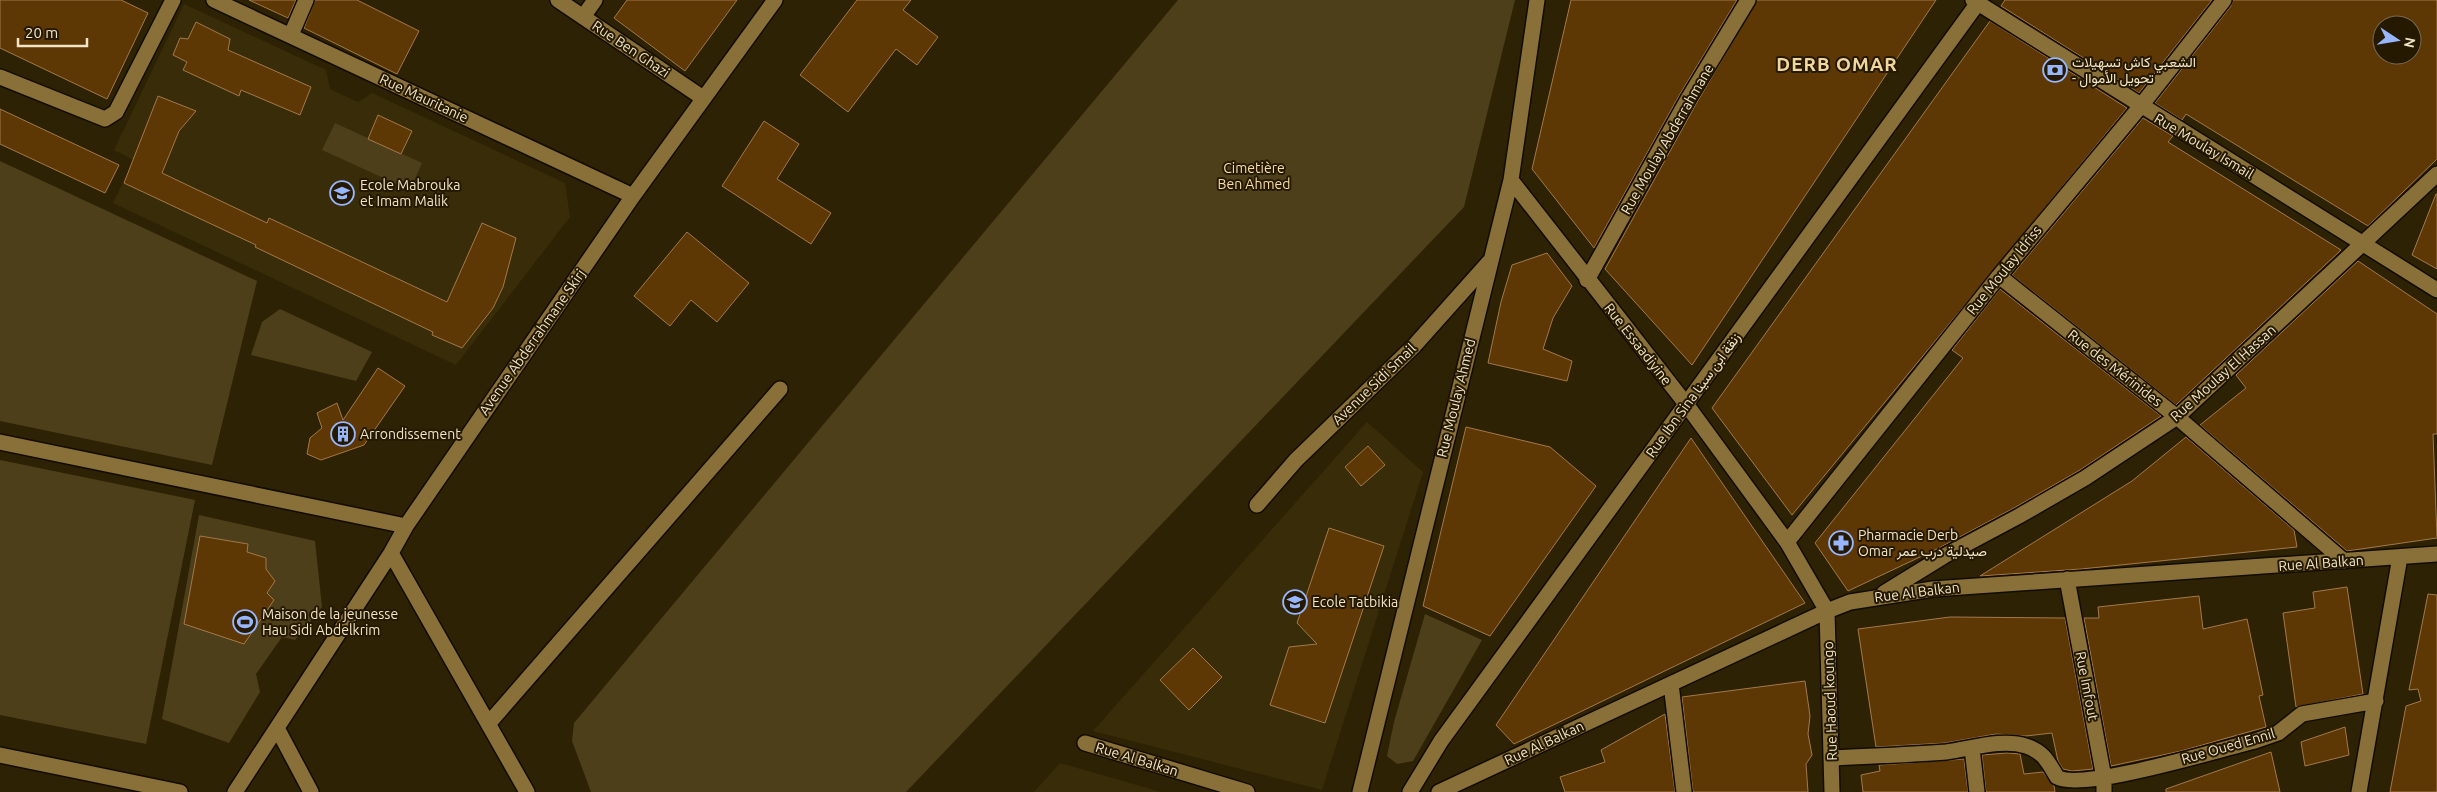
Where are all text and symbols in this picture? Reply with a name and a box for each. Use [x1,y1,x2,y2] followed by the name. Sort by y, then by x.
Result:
[18,15,86,47] scale bar
[2372,15,2422,65] north arrow
[589,17,673,81] street label: Rue Ben Ghazi
[25,24,58,41] text: 20 m
[2401,36,2419,49] text: N
[1776,53,1898,75] district label: DERB OMAR
[2072,54,2196,88] place label: الشعبي كاش تسهيلات - تحويل الأموال
[2042,57,2068,83] bank icon: الشعبي كاش تسهيلات - تحويل الأموال
[1617,61,1717,217] street label: Rue Moulay Abderrahmane
[377,71,471,125] street label: Rue Mauritanie
[2152,110,2257,182] street label: Rue Moulay Ismail
[1218,160,1290,192] park label: Cimetière Ben Ahmed
[360,177,460,209] place label: Ecole Mabrouka et Imam Malik
[329,180,355,206] school or university icon: Ecole Mabrouka et Imam Malik
[1963,222,2045,318] street label: Rue Moulay Idriss
[476,266,588,418] street label: Avenue Abderrahmane Skirj
[1601,300,1675,388] street label: Rue Essaadiyine
[2167,322,2279,424] street label: Rue Moulay El Hassan
[2065,326,2165,410] street label: Rue des Mérinides
[1642,329,1745,461] street label: Rue Ibn Sina زنقة ابن سينا
[1433,337,1479,459] street label: Rue Moulay Ahmed
[1329,340,1419,428] street label: Avenue Sidi Smail
[330,421,356,447] building icon: Arrondissement
[360,426,461,442] place label: Arrondissement
[1858,527,1987,560] place label: Pharmacie Derb Omar صيدلية درب عمر
[1828,530,1854,556] pharmacy icon: Pharmacie Derb Omar صيدلية درب عمر
[2278,552,2364,574] street label: Rue Al Balkan
[1874,579,1960,605] street label: Rue Al Balkan
[1282,589,1308,615] school or university icon: Ecole Tatbikia
[1312,594,1398,610] place label: Ecole Tatbikia
[262,606,398,638] place label: Maison de la jeunesse Hau Sidi Abdelkrim
[232,609,258,635] sports icon: Maison de la jeunesse Hau Sidi Abdelkrim
[1820,641,1840,761] street label: Rue Haoud koungo
[2072,650,2102,723] street label: Rue Imfout
[1502,718,1586,768] street label: Rue Al Balkan
[2179,725,2277,767] street label: Rue Oued Ennil
[1094,739,1180,779] street label: Rue Al Balkan

